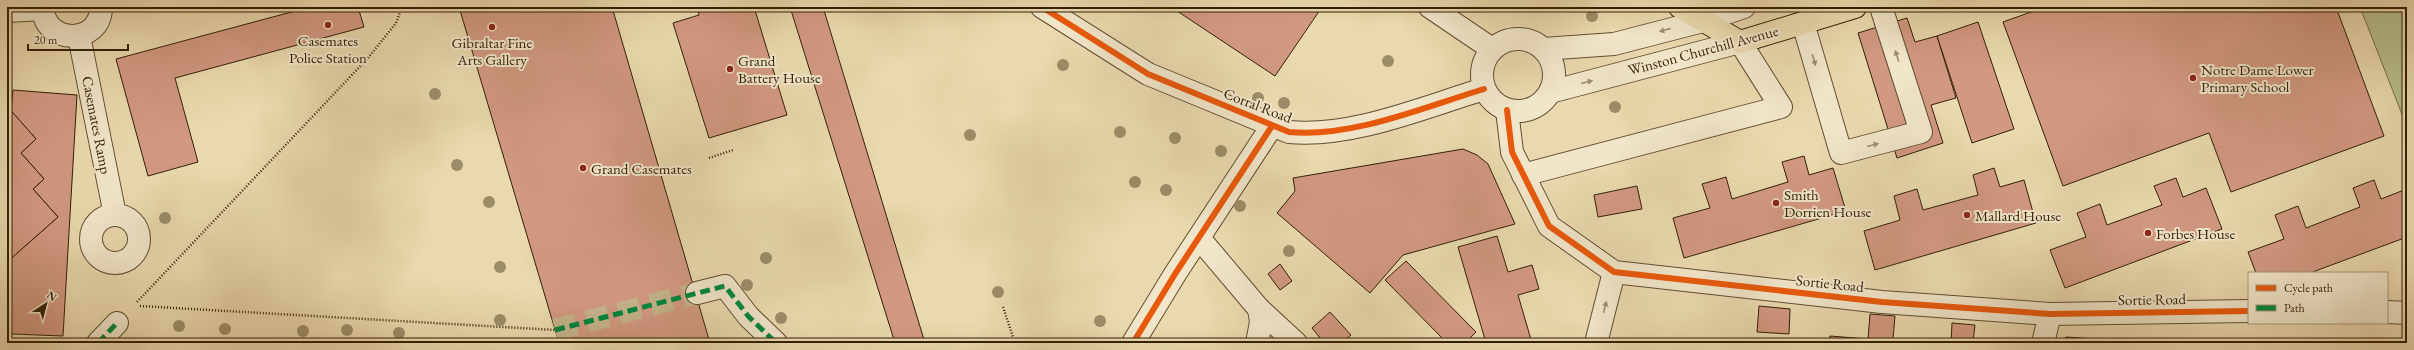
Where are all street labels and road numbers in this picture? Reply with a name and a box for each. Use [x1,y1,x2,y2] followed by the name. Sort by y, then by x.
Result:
[1626,21,1780,79] street label: Winston Churchill Avenue
[78,74,116,176] street label: Casemates Ramp
[1221,83,1295,127] street label: Corral Road
[1795,270,1865,296] street label: Sortie Road
[2118,289,2187,309] street label: Sortie Road

